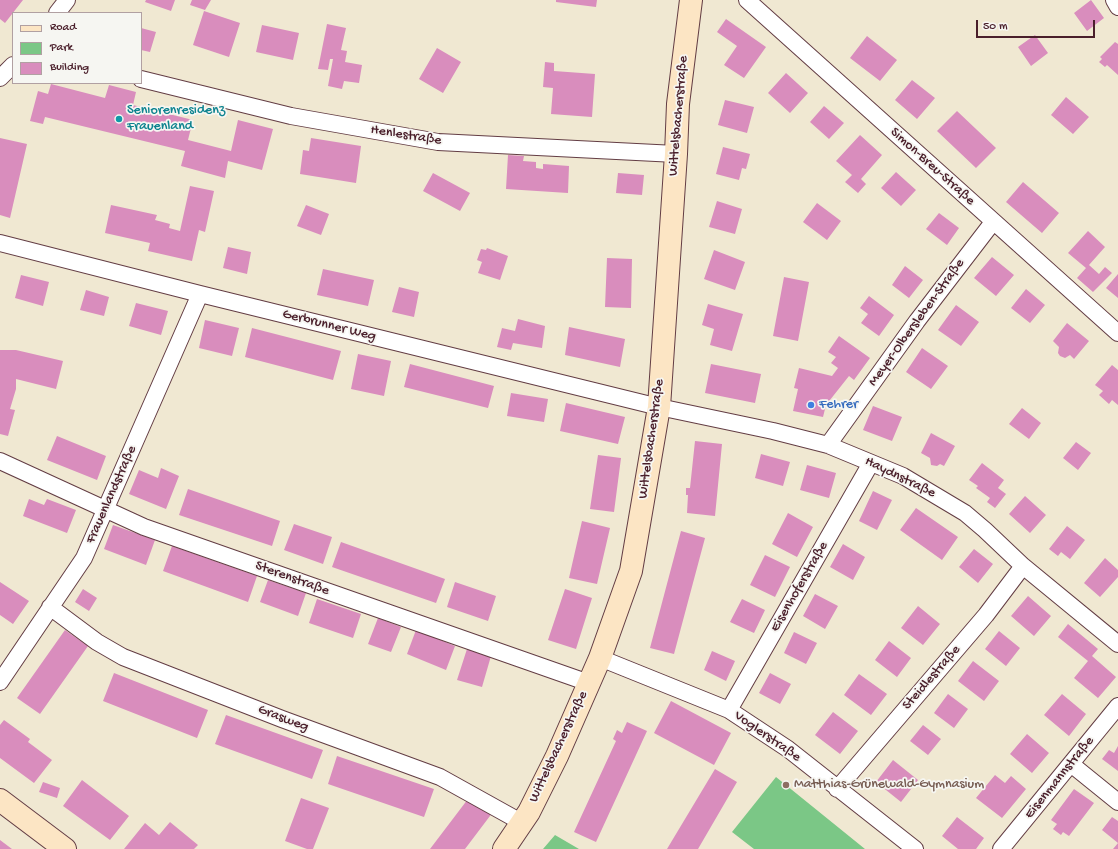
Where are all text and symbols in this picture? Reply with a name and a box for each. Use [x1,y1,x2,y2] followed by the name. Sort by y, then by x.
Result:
[12,12,142,84] legend
[978,12,1097,38] scale bar
[983,20,1008,34] text: 50 m
[50,21,76,35] text: Road
[50,41,73,55] text: Park
[665,55,693,177] street label: Wittelsbacherstraße
[50,61,89,75] text: Building
[127,103,225,136] place label: Seniorenresidenz Frauenland
[114,114,124,124] marker: Seniorenresidenz Frauenland
[369,122,443,150] street label: Henlestraße
[886,124,978,210] street label: Simon-Breu-Straße
[865,256,969,390] street label: Meyer-Olbersleben-Straße
[280,306,378,346] street label: Gerbrunner Weg
[635,378,669,500] street label: Wittelsbacherstraße
[819,397,858,413] place label: Fehrer
[806,400,816,410] marker: Fehrer
[83,443,141,547] street label: Frauenlandstraße
[862,454,938,502] street label: Haydnstraße
[767,539,833,635] street label: Eisenhoferstraße
[253,558,331,600] street label: Sterenstraße
[899,642,965,714] street label: Steidlestraße
[526,689,592,805] street label: Wittelsbacherstraße
[255,702,311,736] street label: Grasweg
[730,708,804,766] street label: Voglerstraße
[1022,733,1098,823] street label: Eisenmannstraße
[794,777,984,793] place label: Matthias-Grünewald-Gymnasium
[781,780,791,790] marker: Matthias-Grünewald-Gymnasium

